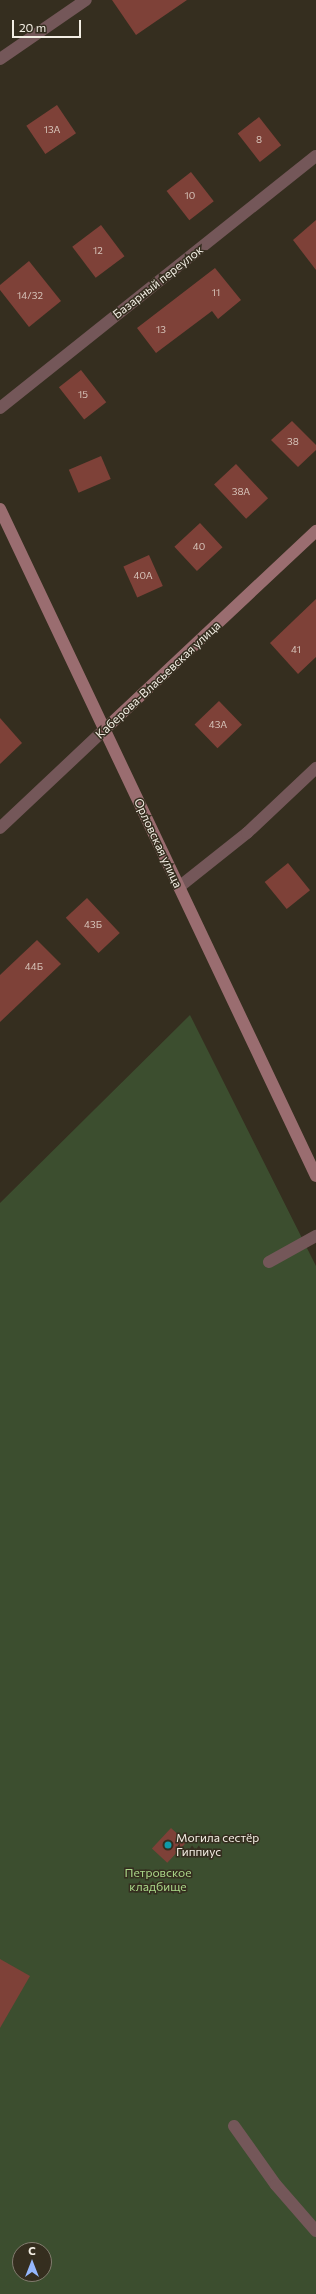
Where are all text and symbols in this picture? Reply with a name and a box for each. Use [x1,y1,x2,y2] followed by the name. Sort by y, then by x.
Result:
[14,12,83,38] scale bar
[19,20,46,34] text: 20 m
[44,124,60,136] house number: 13А
[256,134,262,146] house number: 8
[185,190,195,202] house number: 10
[110,242,206,322] street label: Базарный переулок
[93,245,103,257] house number: 12
[212,287,220,299] house number: 11
[17,290,43,302] house number: 14/32
[156,324,166,336] house number: 13
[78,389,88,401] house number: 15
[287,436,299,448] house number: 38
[232,486,250,498] house number: 38А
[193,541,205,553] house number: 40
[133,570,153,582] house number: 40А
[93,618,223,742] street label: Каберова-Власьевская улица
[291,644,301,656] house number: 41
[209,719,227,731] house number: 43А
[131,796,185,890] street label: Орловская улица
[84,919,102,931] house number: 43Б
[25,961,43,973] house number: 44Б
[176,1831,259,1859] place label: Могила сестёр Гиппиус
[163,1840,173,1850] marker: Могила сестёр Гиппиус
[124,1866,192,1894] park label: Петровское кладбище
[12,2242,52,2282] north arrow
[28,2244,36,2257] text: С

